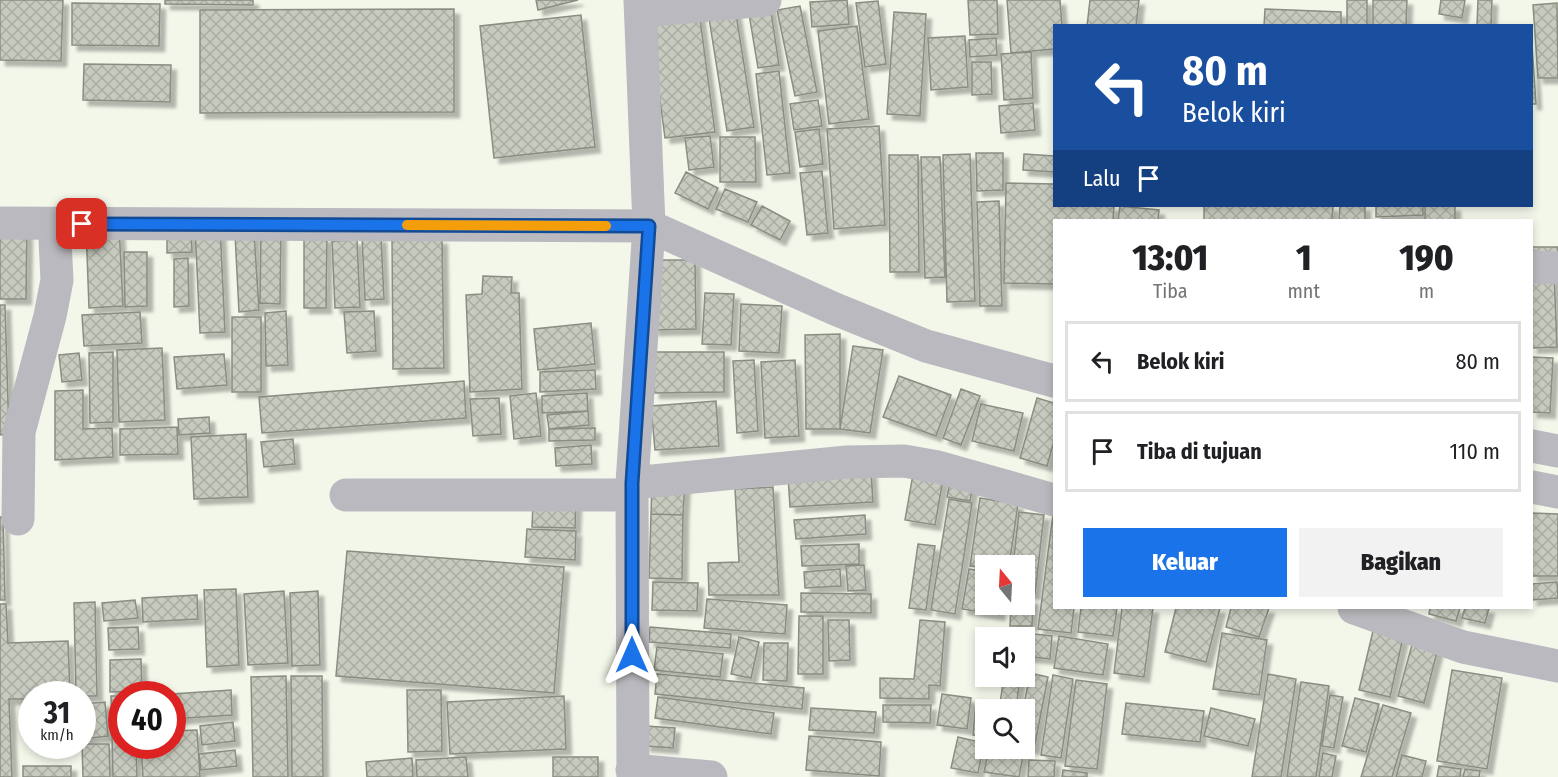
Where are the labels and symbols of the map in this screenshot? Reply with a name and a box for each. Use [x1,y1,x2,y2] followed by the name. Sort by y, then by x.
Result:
[56,198,107,249] pin
[975,555,1035,615] north arrow
[600,623,664,687] position arrow
[108,681,186,759] speed limit sign: 40

